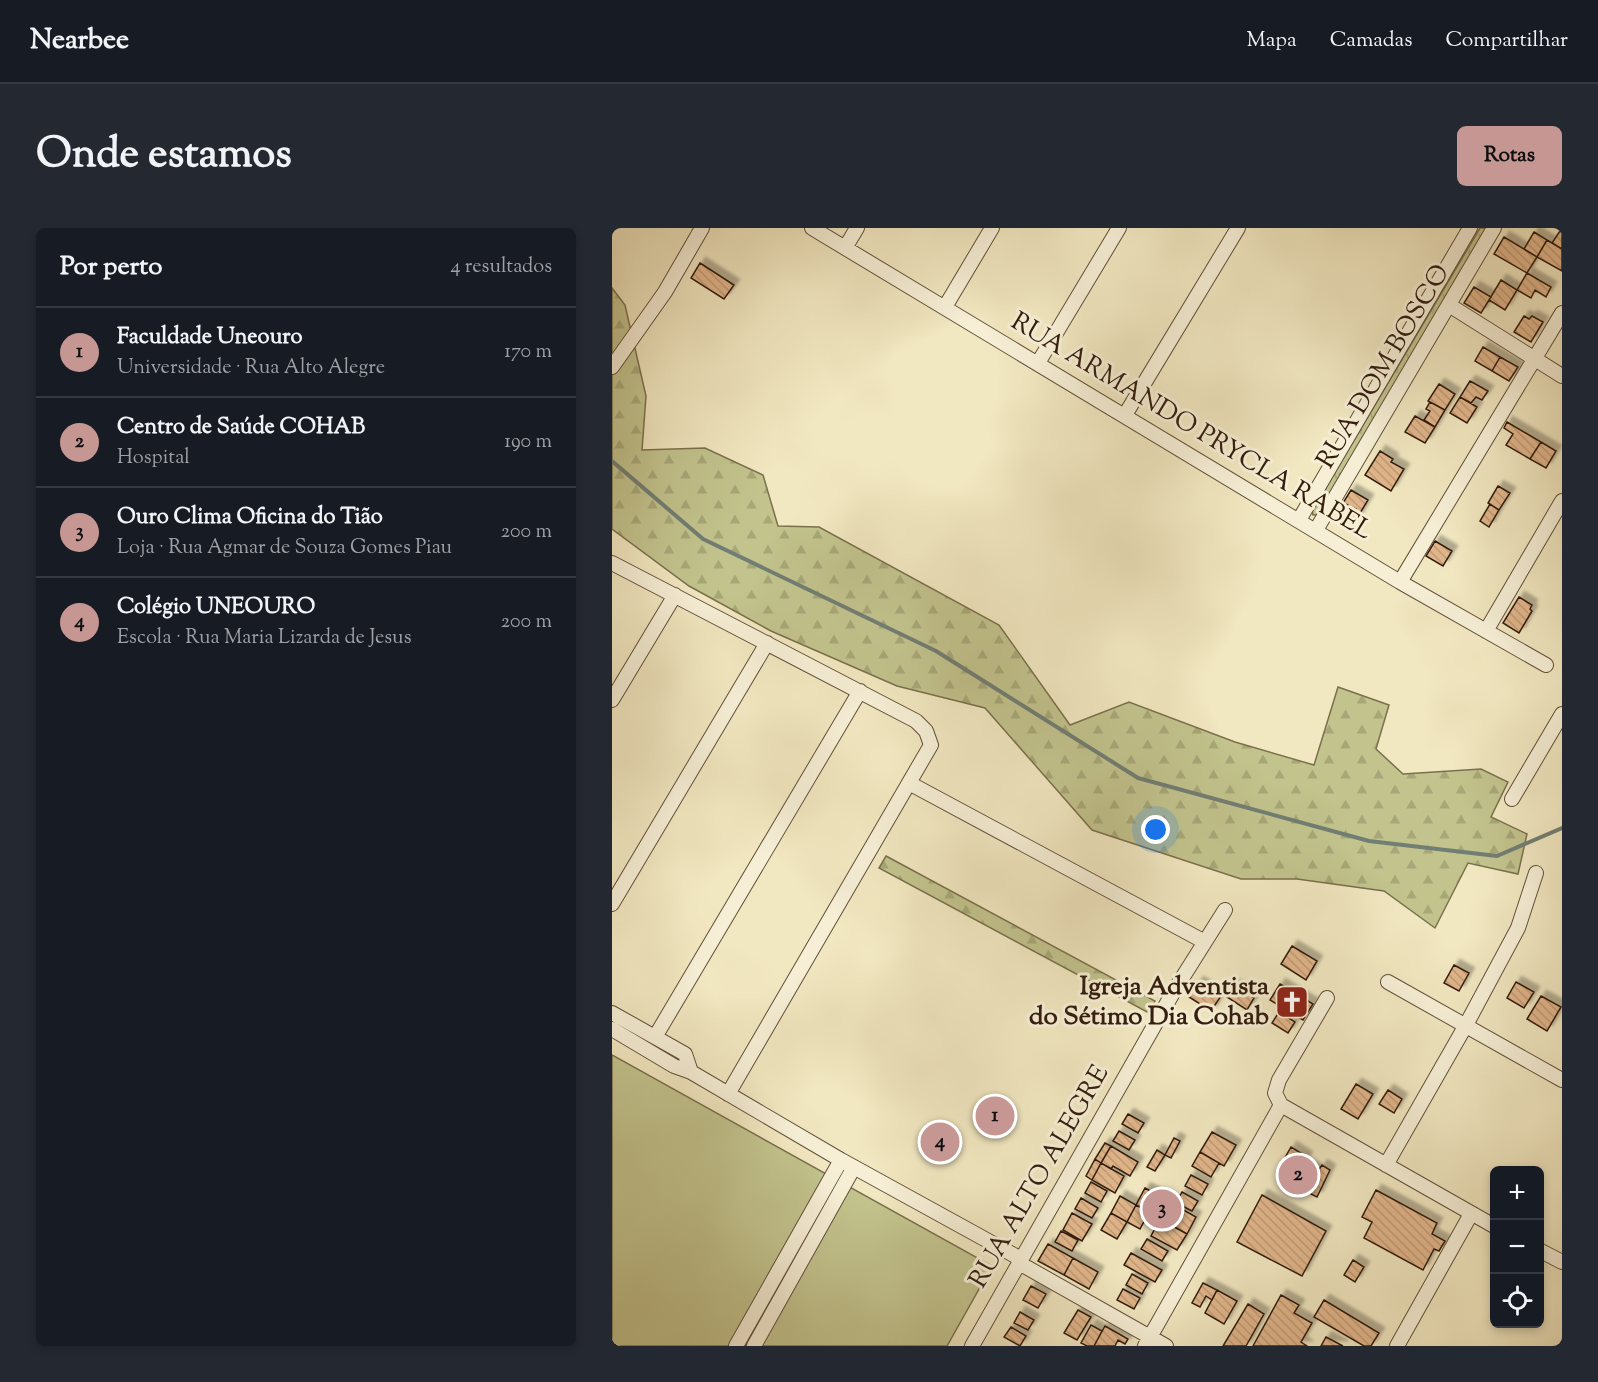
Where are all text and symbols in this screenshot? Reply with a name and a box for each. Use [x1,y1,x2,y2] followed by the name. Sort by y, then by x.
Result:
[30,21,129,61] text: Nearbee
[1247,26,1297,56] text: Mapa
[1330,26,1413,56] text: Camadas
[1446,26,1568,56] text: Compartilhar
[36,126,292,186] text: Onde estamos
[1457,126,1562,186] button: Rotas
[60,249,162,286] text: Por perto
[450,253,552,282] text: 4 resultados
[1308,258,1460,476] street label: RUA DOM BOSCO
[1003,304,1379,550] street label: RUA ARMANDO PRYCLA RABEL
[117,322,303,354] text: Faculdade Uneouro
[76,338,83,367] text: 1
[504,338,552,367] text: 170 m
[117,354,385,383] text: Universidade · Rua Alto Alegre
[117,412,365,444] text: Centro de Saúde COHAB
[75,428,84,457] text: 2
[504,428,552,457] text: 190 m
[117,444,190,473] text: Hospital
[117,502,383,534] text: Ouro Clima Oficina do Tião
[75,518,84,547] text: 3
[501,518,552,547] text: 200 m
[117,534,452,563] text: Loja · Rua Agmar de Souza Gomes Piau
[117,592,315,624] text: Colégio UNEOURO
[74,608,85,637] text: 4
[501,608,552,637] text: 200 m
[117,624,412,653] text: Escola · Rua Maria Lizarda de Jesus
[1141,815,1170,844] your location
[1029,969,1269,1036] place label: Igreja Adventista do Sétimo Dia Cohab
[1274,984,1310,1020] church icon: Igreja Adventista do Sétimo Dia Cohab
[961,1058,1119,1295] street label: RUA ALTO ALEGRE
[976,1094,1015,1138] pin: 1
[920,1120,960,1164] pin: 4
[1278,1152,1318,1198] pin: 2
[1490,1166,1544,1328] map controls
[1490,1166,1544,1220] button: +
[1142,1186,1182,1232] pin: 3
[1490,1220,1544,1274] button: −
[1490,1274,1544,1328] button: locate

